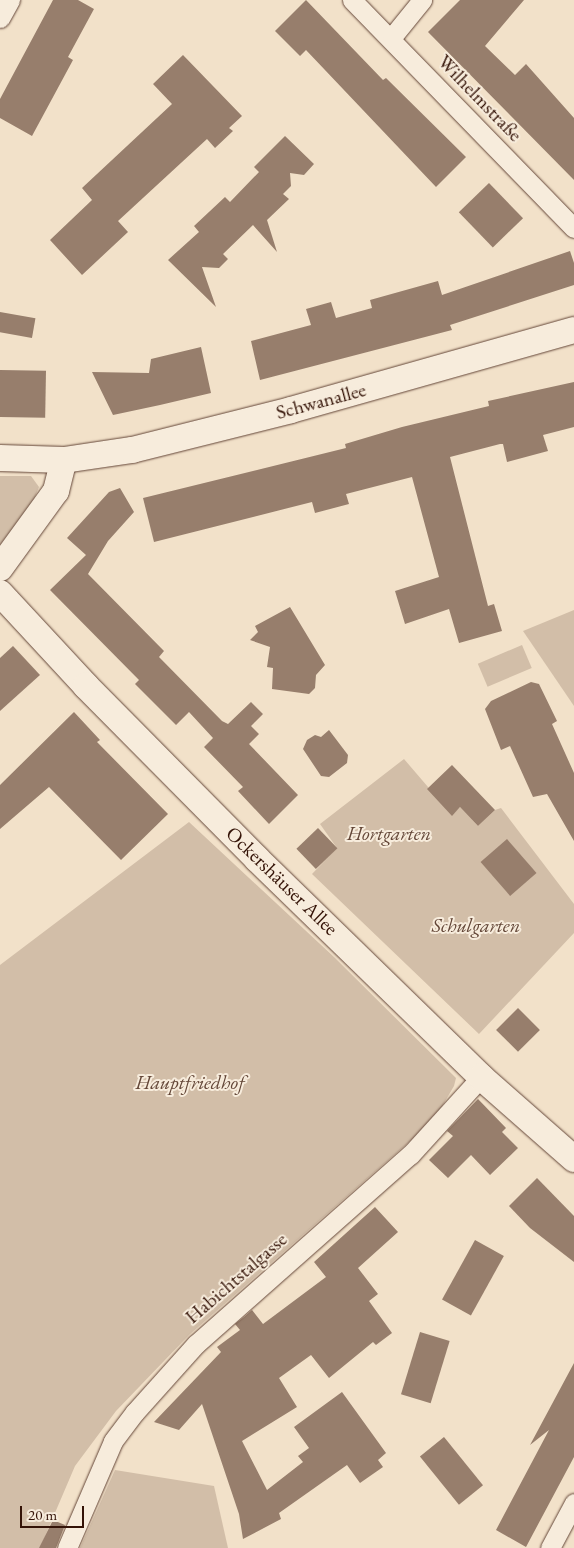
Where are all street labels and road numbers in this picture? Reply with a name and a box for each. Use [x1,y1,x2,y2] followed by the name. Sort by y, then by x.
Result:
[433,50,527,146] street label: Wilhelmstraße
[273,377,369,425] street label: Schwanallee
[221,822,343,940] street label: Ockershäuser Allee
[180,1227,292,1329] street label: Habichtstalgasse

